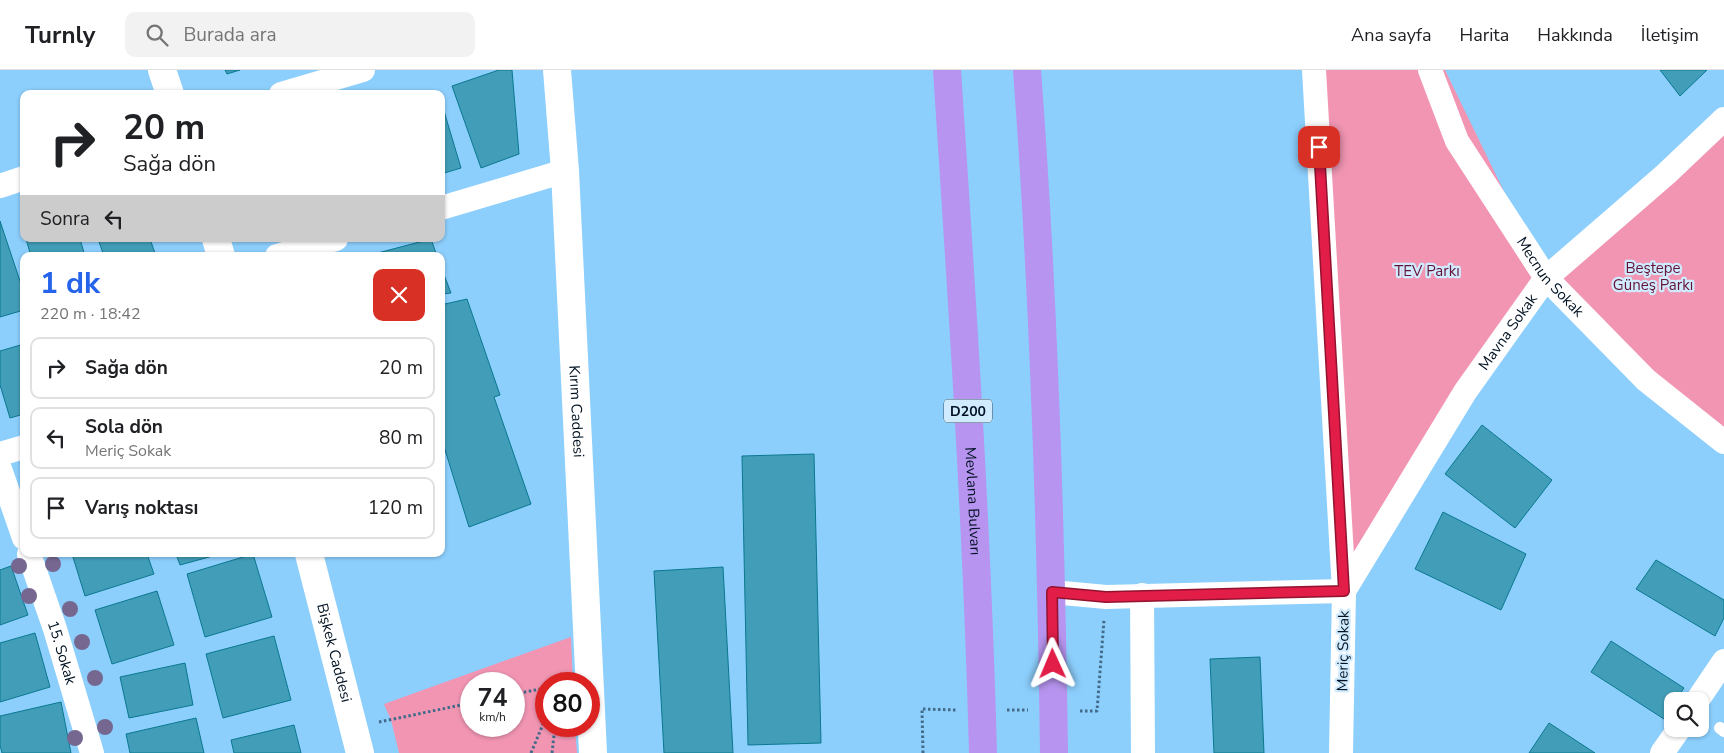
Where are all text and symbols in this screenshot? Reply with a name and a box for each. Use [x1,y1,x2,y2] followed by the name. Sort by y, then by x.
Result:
[125,12,475,57] search box
[25,19,95,51] text: Turnly
[143,21,171,49] icon: search
[183,22,277,48] text: Burada ara
[1351,23,1431,47] text: Ana sayfa
[1459,23,1509,47] text: Harita
[1537,23,1613,47] text: Hakkında
[1641,23,1699,47] text: İletişim
[123,104,205,151] text: 20 m
[40,110,105,175] icon: right
[1298,126,1340,168] pin
[1305,133,1333,161] icon: arrive
[123,149,216,179] text: Sağa dön
[100,205,128,233] icon: left
[40,206,90,232] text: Sonra
[1512,233,1589,321] street label: Mecnun Sokak
[1613,258,1693,295] park label: Beştepe Güneş Parkı
[1394,261,1460,281] park label: TEV Parkı
[40,263,100,304] text: 1 dk
[373,269,425,321] button: close
[1474,289,1542,374] street label: Mavna Sokak
[40,303,141,325] text: 220 m · 18:42
[42,354,70,382] icon: right
[85,355,168,381] text: Sağa dön
[379,355,423,381] text: 20 m
[564,365,589,458] street label: Kırım Caddesi
[944,400,992,422] road number: D200
[85,414,163,440] text: Sola dön
[42,424,70,452] icon: left
[379,425,423,451] text: 80 m
[85,440,171,462] text: Meriç Sokak
[960,447,986,556] street label: Mevlana Bulvarı
[42,494,70,522] icon: arrive
[85,495,198,521] text: Varış noktası
[368,495,423,521] text: 120 m
[312,601,357,704] street label: Bişkek Caddesi
[1332,610,1354,692] street label: Meriç Sokak
[43,618,81,687] street label: 15. Sokak
[1026,637,1078,689] position arrow
[535,672,600,737] speed limit sign: 80
[477,681,508,715] text: 74
[1664,692,1709,737] map controls
[1664,692,1709,737] button: search
[479,709,506,725] text: km/h

